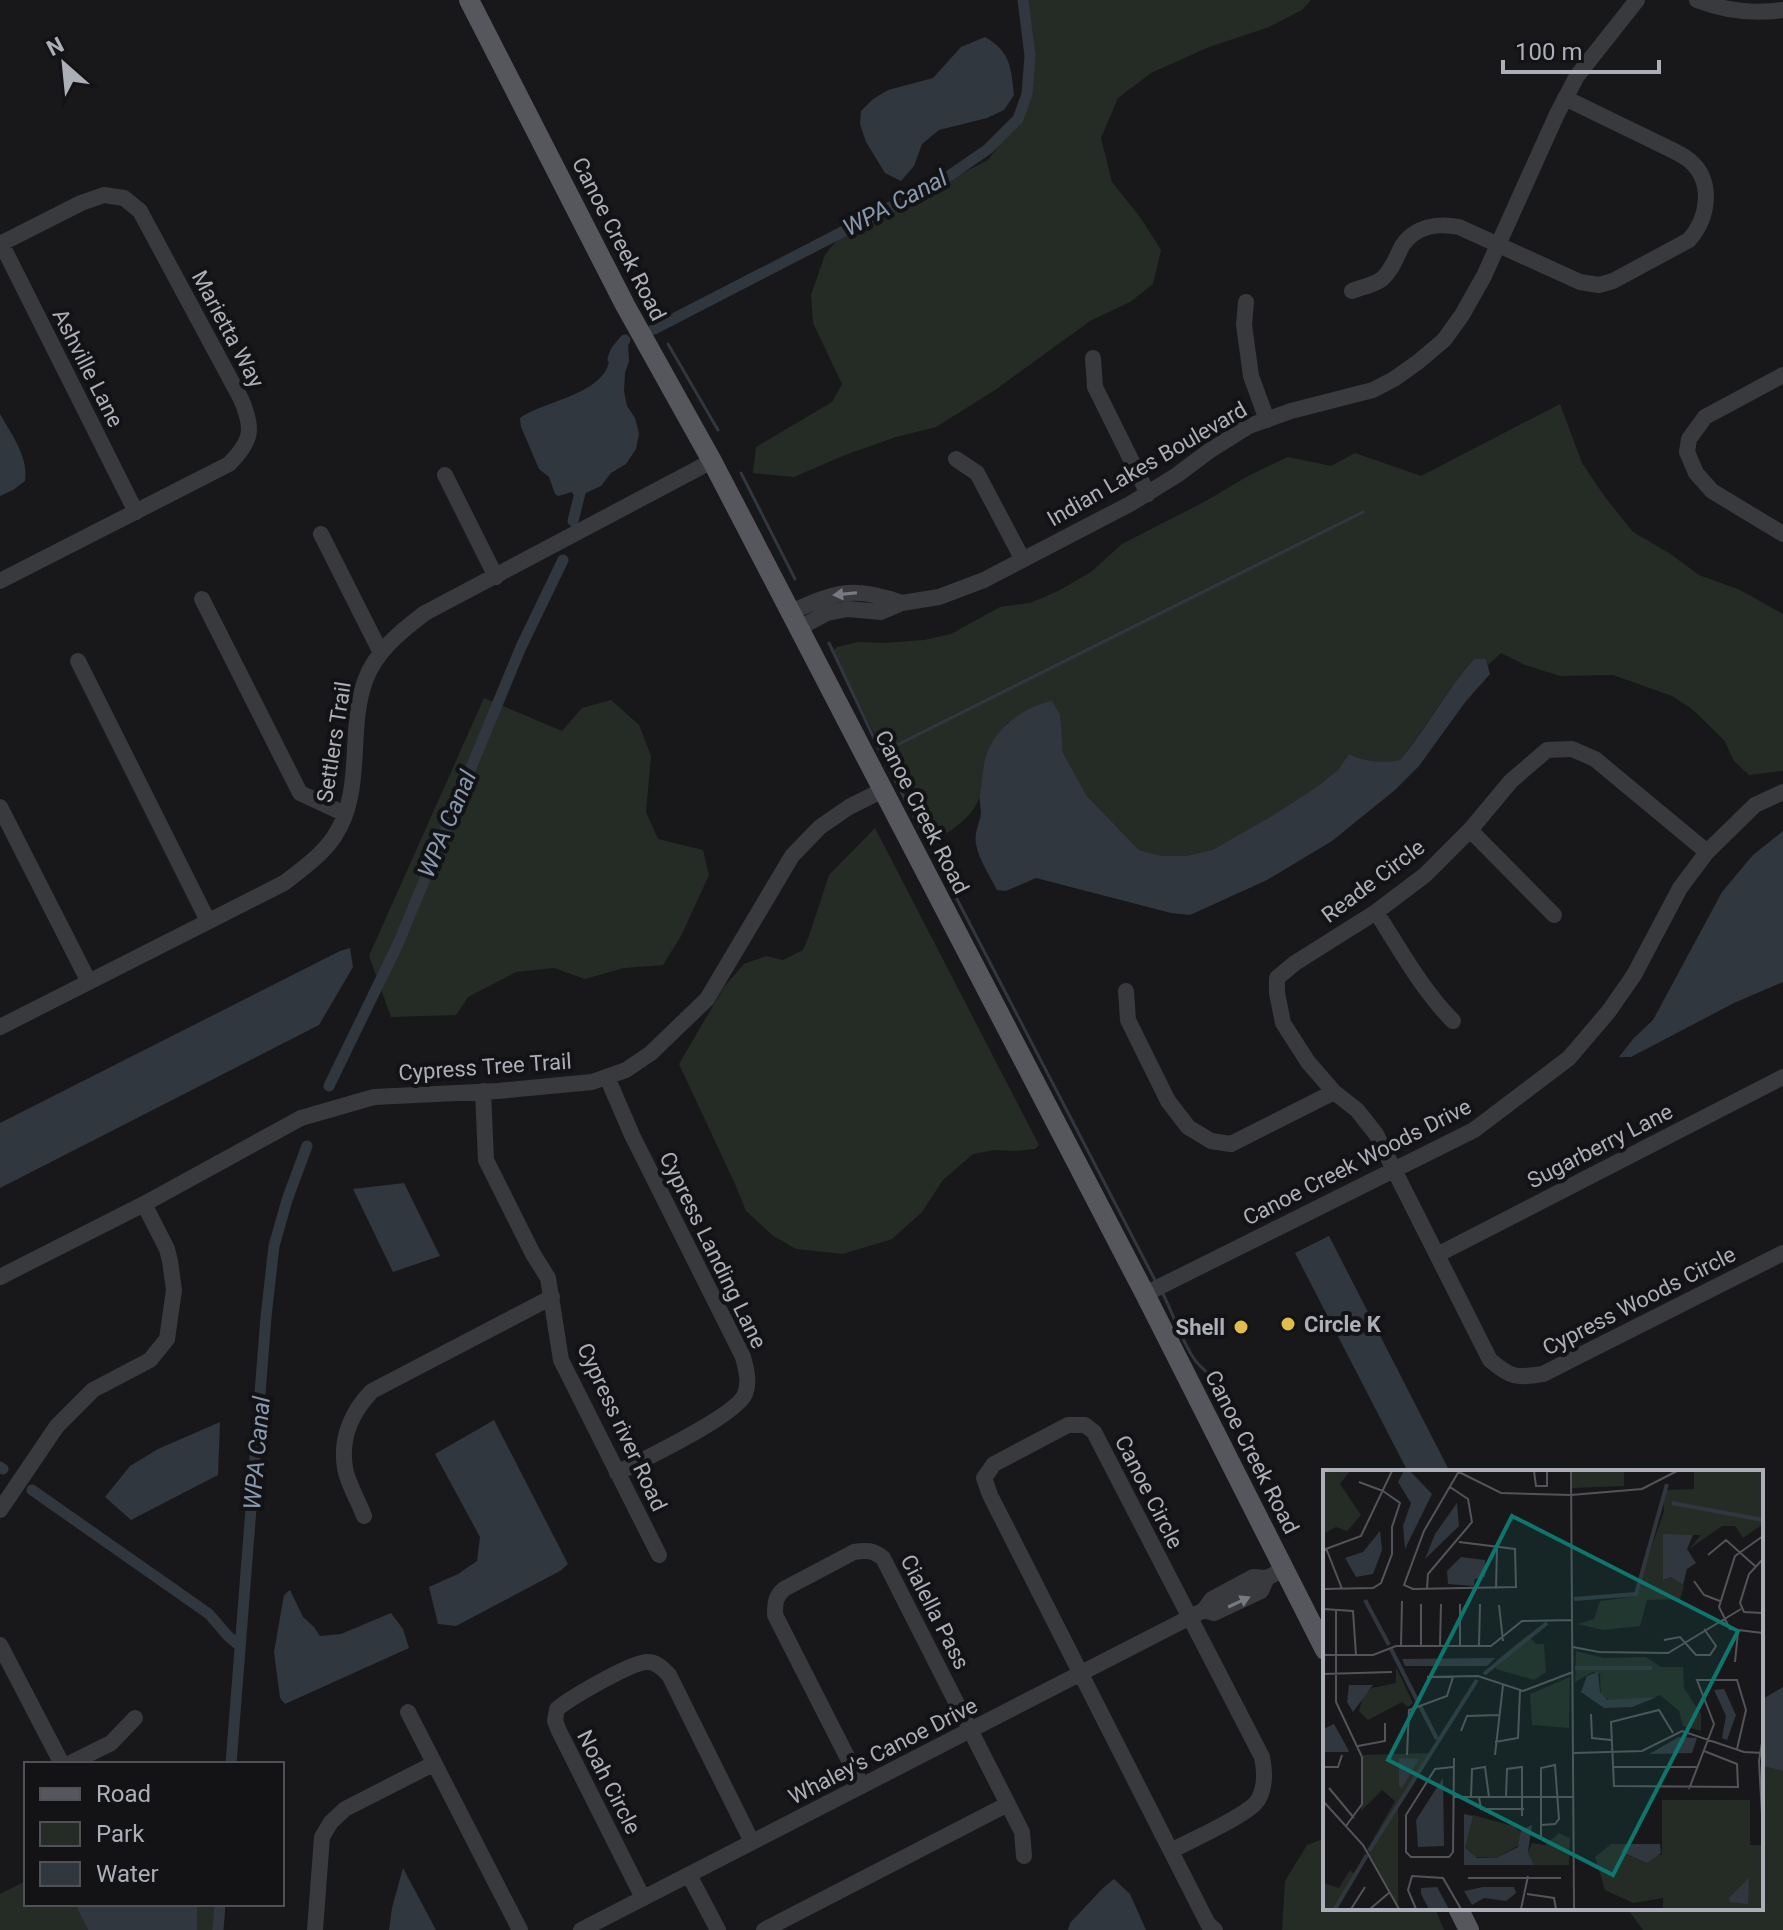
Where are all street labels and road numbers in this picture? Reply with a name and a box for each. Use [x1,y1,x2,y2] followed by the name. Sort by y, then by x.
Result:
[567,153,671,325] street label: Canoe Creek Road
[187,266,270,392] street label: Marietta Way
[48,305,128,431] street label: Ashville Lane
[1043,397,1251,531] street label: Indian Lakes Boulevard
[312,680,356,804] street label: Settlers Trail
[870,726,974,898] street label: Canoe Creek Road
[1317,834,1429,928] street label: Reade Circle
[397,1048,573,1086] street label: Cypress Tree Trail
[1239,1094,1475,1230] street label: Canoe Creek Woods Drive
[1523,1099,1677,1193] street label: Sugarberry Lane
[655,1148,771,1352] street label: Cypress Landing Lane
[1538,1241,1740,1361] street label: Cypress Woods Circle
[572,1339,672,1515] street label: Cypress river Road
[1200,1366,1304,1538] street label: Canoe Creek Road
[1110,1431,1188,1553] street label: Canoe Circle
[895,1551,975,1673] street label: Cialella Pass
[784,1693,982,1809] street label: Whaley's Canoe Drive
[572,1726,646,1838] street label: Noah Circle

